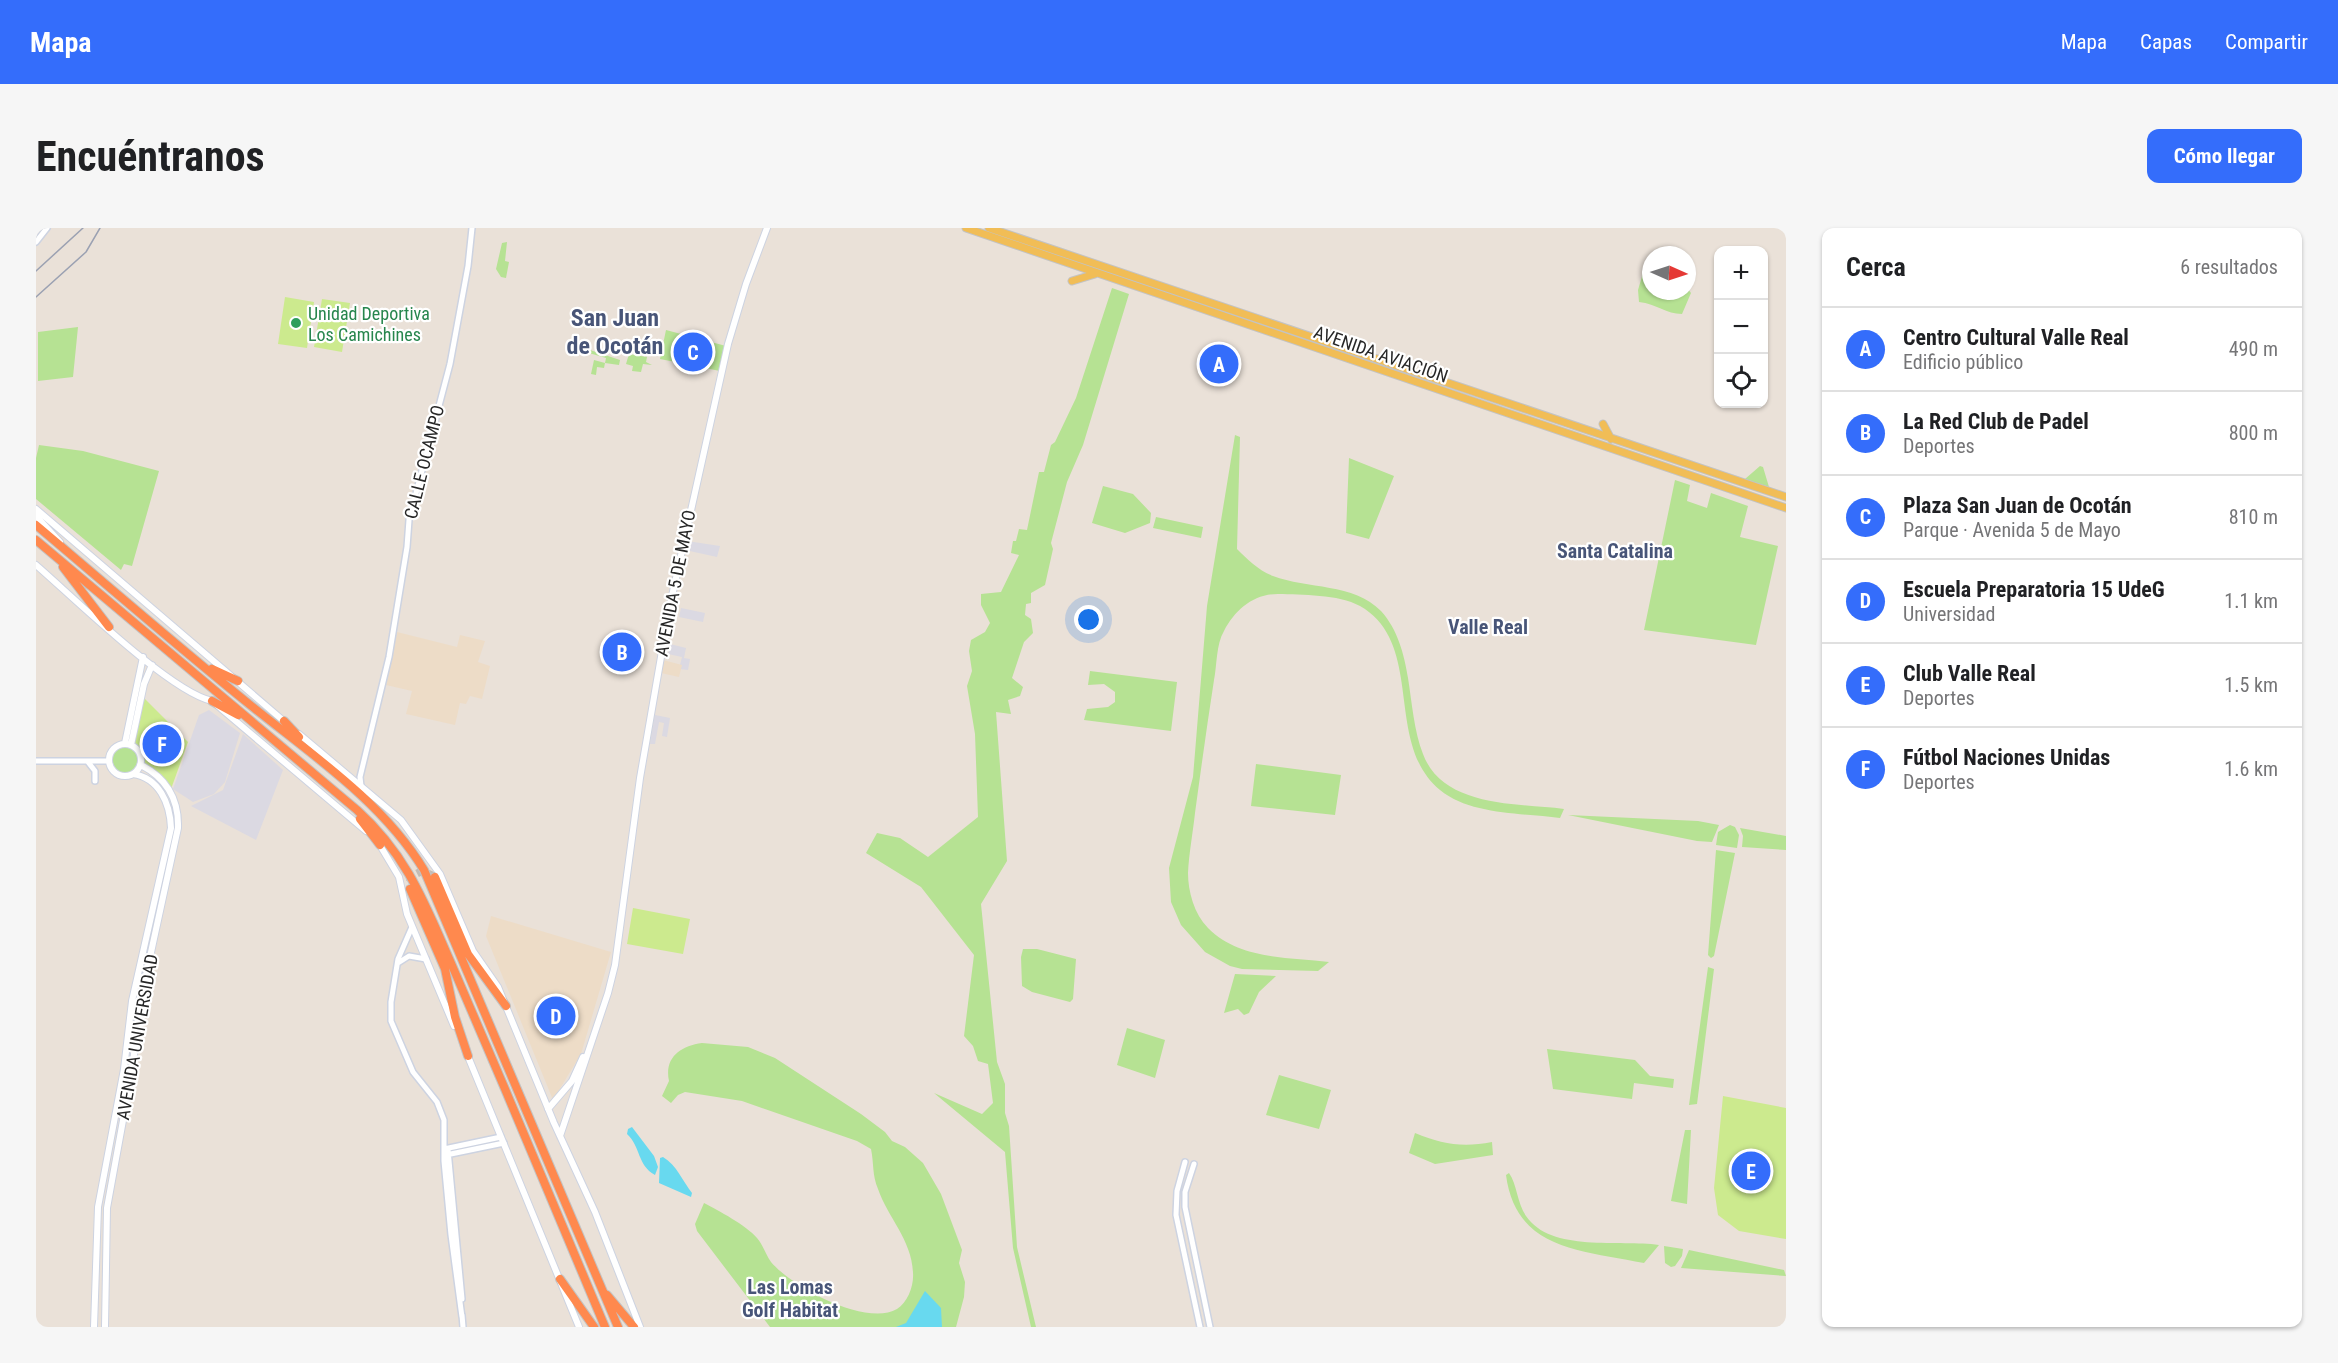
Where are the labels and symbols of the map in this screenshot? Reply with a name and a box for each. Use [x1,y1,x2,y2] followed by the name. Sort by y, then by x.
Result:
[1642,246,1696,300] north arrow
[308,303,430,345] place label: Unidad Deportiva Los Camichines
[567,304,663,360] district label: San Juan de Ocotán
[289,316,303,330] marker: Unidad Deportiva Los Camichines
[1311,321,1451,387] street label: AVENIDA AVIACIÓN
[674,330,712,374] pin: C
[1200,342,1238,386] pin: A
[400,403,448,521] street label: CALLE OCAMPO
[651,508,699,658] street label: AVENIDA 5 DE MAYO
[1557,539,1673,563] district label: Santa Catalina
[1074,605,1103,634] your location
[1448,615,1528,639] district label: Valle Real
[602,630,642,674] pin: B
[142,722,182,766] pin: F
[112,953,162,1121] street label: AVENIDA UNIVERSIDAD
[536,994,576,1038] pin: D
[1732,1148,1770,1194] pin: E
[742,1275,838,1322] district label: Las Lomas Golf Habitat

